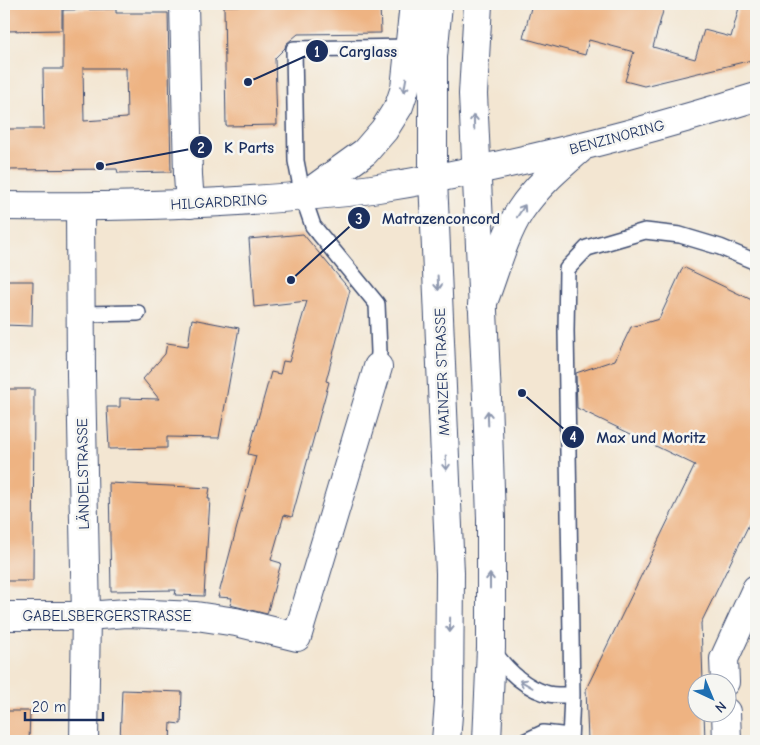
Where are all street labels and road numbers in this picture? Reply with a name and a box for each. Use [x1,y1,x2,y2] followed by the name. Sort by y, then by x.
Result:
[567,116,667,158] street label: BENZINORING
[170,190,268,214] street label: HILGARDRING
[431,308,453,436] street label: MAINZER STRASSE
[73,418,93,530] street label: LÄNDELSTRASSE
[23,607,191,625] street label: GABELSBERGERSTRASSE

